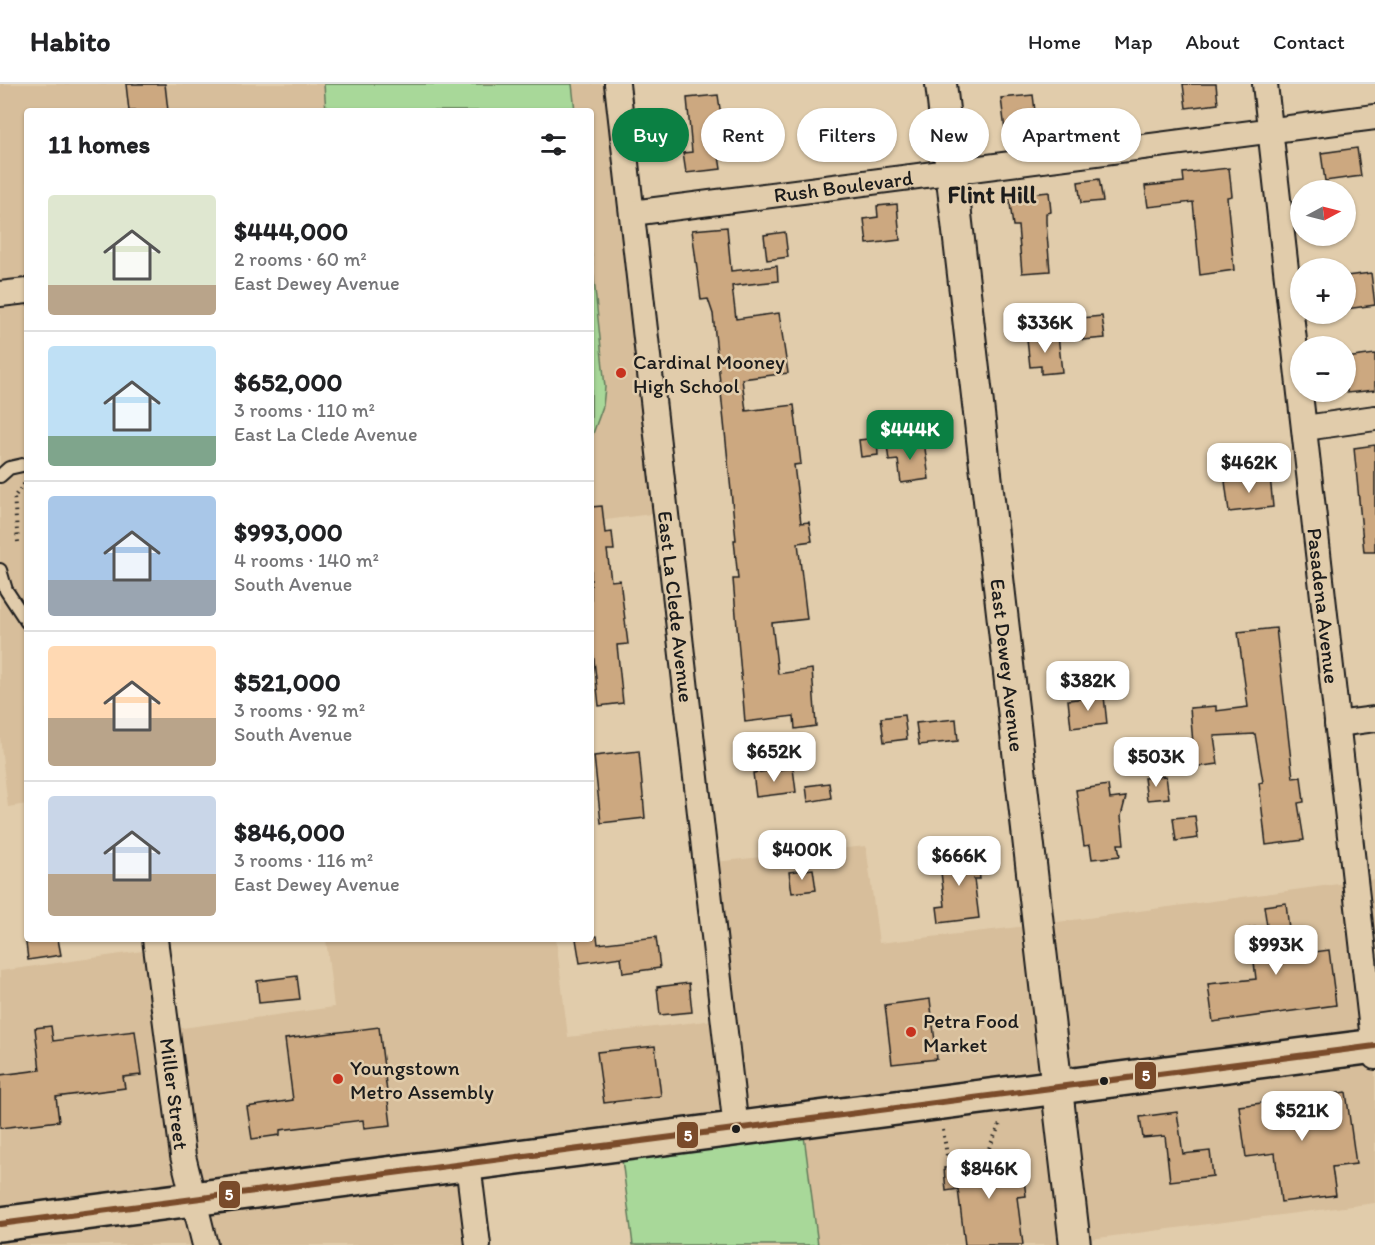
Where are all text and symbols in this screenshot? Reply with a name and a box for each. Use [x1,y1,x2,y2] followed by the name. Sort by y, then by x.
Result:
[30,24,110,58] text: Habito
[1028,29,1081,54] text: Home
[1114,29,1153,54] text: Map
[1186,29,1240,54] text: About
[1273,29,1345,54] text: Contact
[612,108,689,162] chip: Buy
[701,108,785,162] chip: Rent
[797,108,897,162] chip: Filters
[909,108,989,162] chip: New
[1001,108,1141,162] chip: Apartment
[48,128,150,160] text: 11 homes
[537,128,570,161] icon: filters
[772,164,915,207] street label: Rush Boulevard
[948,180,1037,209] district label: Flint Hill
[1290,180,1356,246] north arrow
[1290,180,1356,402] map controls
[234,215,348,247] text: $444,000
[96,219,168,291] icon: home
[234,247,367,271] text: 2 rooms · 60 m²
[1290,258,1356,324] button: +
[234,271,400,295] text: East Dewey Avenue
[1003,303,1087,354] pin: $336K
[1017,310,1073,334] text: $336K
[1290,336,1356,402] button: −
[633,349,785,398] place label: Cardinal Mooney High School
[234,366,342,398] text: $652,000
[614,366,628,380] marker: Cardinal Mooney High School
[96,370,168,442] icon: home
[234,398,375,422] text: 3 rooms · 110 m²
[868,410,952,461] pin: $444K
[881,417,939,441] text: $444K
[234,422,417,446] text: East La Clede Avenue
[1207,443,1291,494] pin: $462K
[1221,450,1277,474] text: $462K
[653,509,700,704] street label: East La Clede Avenue
[234,516,343,548] text: $993,000
[96,520,168,592] icon: home
[1303,526,1345,685] street label: Pasadena Avenue
[234,548,379,572] text: 4 rooms · 140 m²
[234,572,352,596] text: South Avenue
[986,577,1030,753] street label: East Dewey Avenue
[1046,661,1130,712] pin: $382K
[234,666,341,698] text: $521,000
[1060,668,1116,692] text: $382K
[96,670,168,742] icon: home
[234,698,365,722] text: 3 rooms · 92 m²
[234,722,352,746] text: South Avenue
[732,732,816,783] pin: $652K
[1114,737,1198,788] pin: $503K
[747,739,801,763] text: $652K
[1128,744,1184,768] text: $503K
[234,816,345,848] text: $846,000
[96,820,168,892] icon: home
[760,830,844,881] pin: $400K
[917,836,1001,887] pin: $666K
[772,837,832,861] text: $400K
[932,843,986,867] text: $666K
[234,848,373,872] text: 3 rooms · 116 m²
[234,872,400,896] text: East Dewey Avenue
[1234,925,1318,976] pin: $993K
[1249,932,1303,956] text: $993K
[923,1008,1020,1057] place label: Petra Food Market
[904,1025,918,1039] marker: Petra Food Market
[155,1036,195,1151] street label: Miller Street
[350,1055,494,1104] place label: Youngstown Metro Assembly
[1134,1061,1157,1090] line badge: 5
[1142,1066,1151,1085] text: 5
[331,1072,345,1086] marker: Youngstown Metro Assembly
[1098,1075,1110,1087] unlabelled marker
[1260,1091,1344,1142] pin: $521K
[1275,1098,1329,1122] text: $521K
[676,1121,699,1149] line badge: 5
[730,1123,742,1135] unlabelled marker
[684,1126,693,1145] text: 5
[947,1149,1031,1200] pin: $846K
[961,1156,1017,1180] text: $846K
[218,1180,241,1209] line badge: 5
[225,1185,234,1204] text: 5

